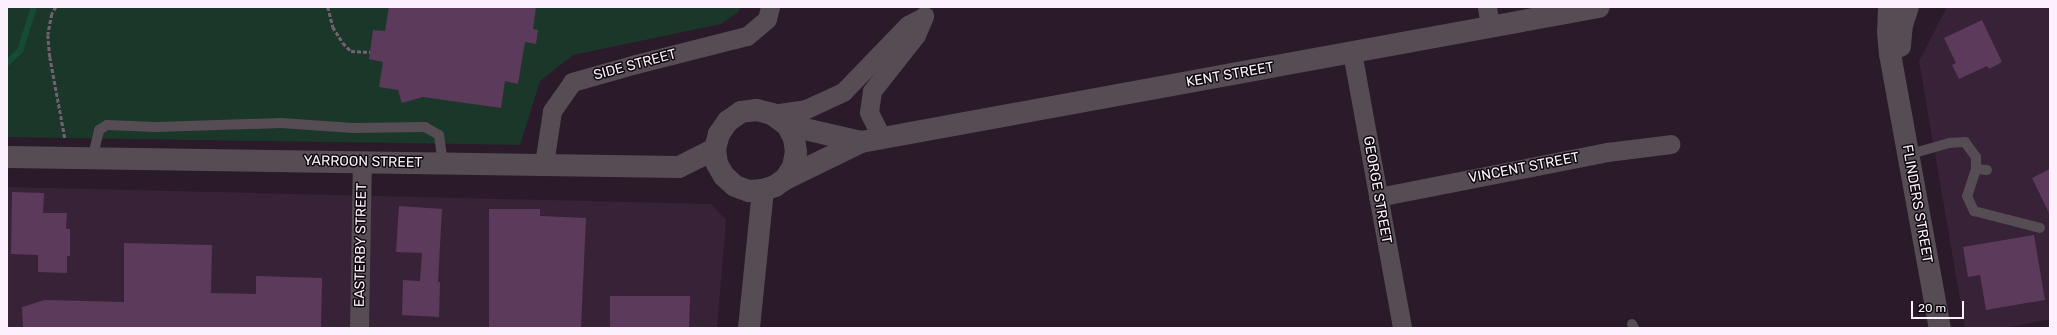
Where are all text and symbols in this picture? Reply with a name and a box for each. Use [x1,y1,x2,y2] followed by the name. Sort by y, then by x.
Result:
[592,46,678,84] street label: SIDE STREET
[1185,59,1275,91] street label: KENT STREET
[1359,135,1395,245] street label: GEORGE STREET
[1898,143,1936,265] street label: FLINDERS STREET
[1467,149,1581,187] street label: VINCENT STREET
[303,153,423,171] street label: YARROON STREET
[352,183,370,307] street label: EASTERBY STREET
[1913,293,1966,319] scale bar
[1918,301,1946,315] text: 20 m

